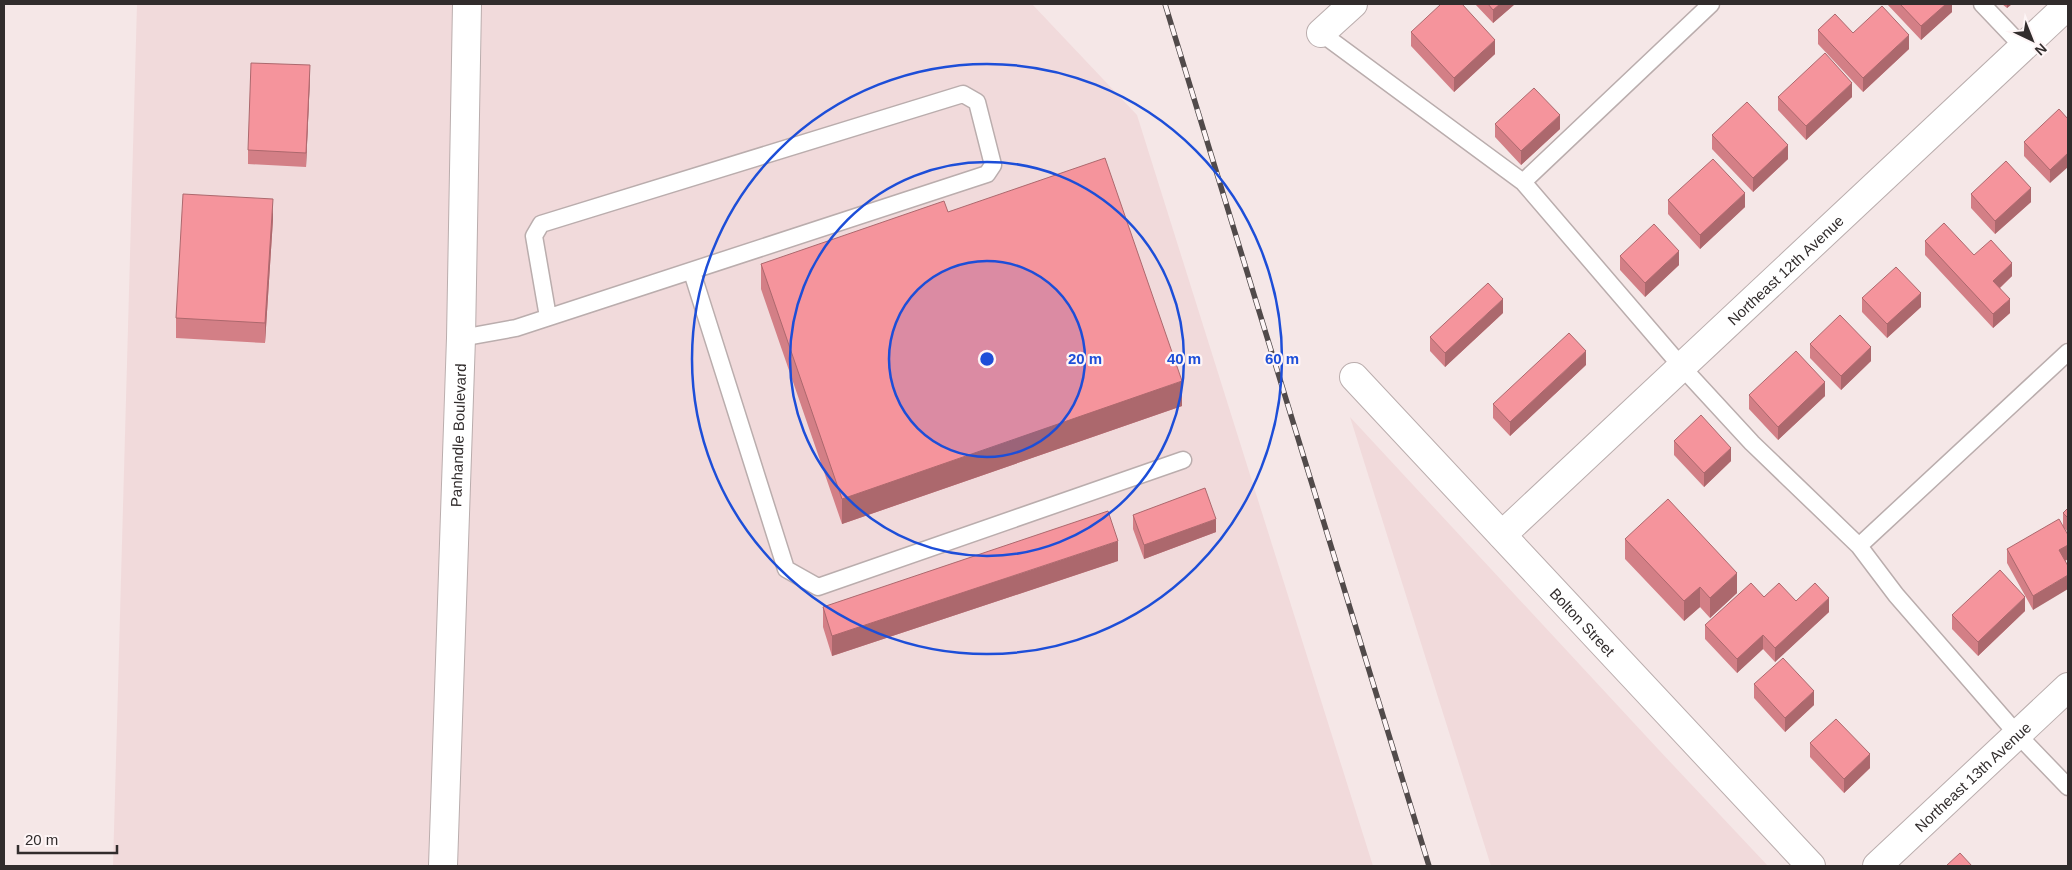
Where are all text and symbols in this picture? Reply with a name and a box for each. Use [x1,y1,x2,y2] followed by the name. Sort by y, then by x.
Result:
[2007,15,2057,65] north arrow
[2032,40,2050,59] text: N
[1724,212,1847,328] street label: Northeast 12th Avenue
[978,350,996,368] centre of rings
[1068,350,1102,367] text: 20 m
[1167,350,1201,367] text: 40 m
[1265,350,1299,367] text: 60 m
[447,363,469,507] street label: Panhandle Boulevard
[1547,584,1619,660] street label: Bolton Street
[1911,718,2034,835] street label: Northeast 13th Avenue
[18,822,116,854] scale bar
[25,831,58,848] text: 20 m

